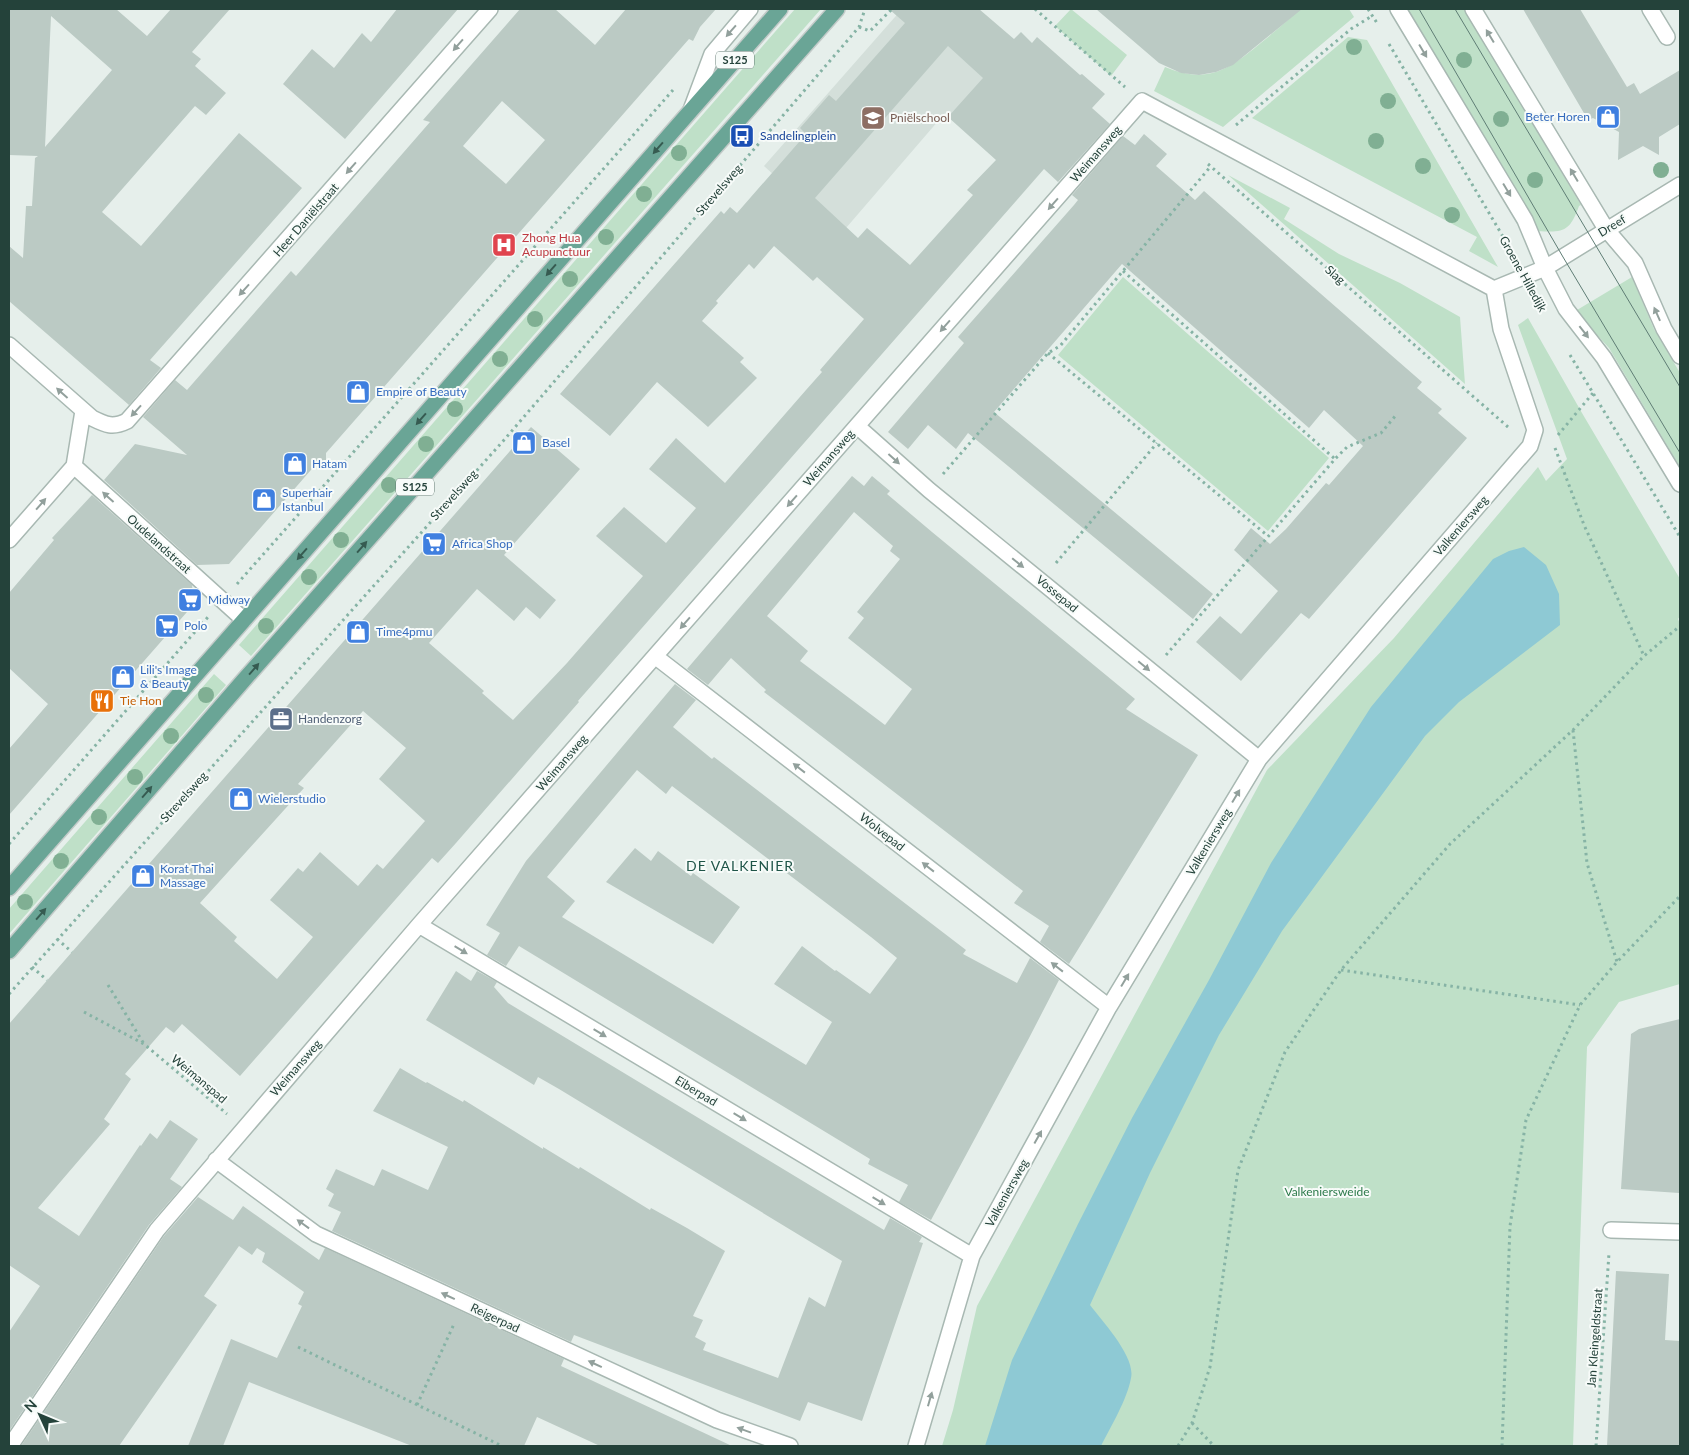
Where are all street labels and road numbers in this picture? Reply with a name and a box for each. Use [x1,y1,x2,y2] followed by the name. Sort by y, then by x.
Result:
[716,52,754,68] road number: S125
[1067,122,1124,185] street label: Weimansweg
[692,161,745,218] street label: Strevelsweg
[270,179,342,259] street label: Heer Daniëlstraat
[1595,211,1629,240] street label: Dreef
[1496,233,1551,315] street label: Groene Hilledijk
[1322,262,1348,287] street label: Slag
[800,426,857,489] street label: Weimansweg
[427,466,480,523] street label: Strevelsweg
[396,478,434,496] road number: S125
[1430,492,1491,559] street label: Valkeniersweg
[124,511,195,577] street label: Oudelandstraat
[1033,572,1081,615] street label: Vossepad
[533,731,590,794] street label: Weimansweg
[157,768,210,825] street label: Strevelsweg
[1183,806,1234,878] street label: Valkeniersweg
[857,809,908,854] street label: Wolvepad
[267,1036,324,1099] street label: Weimansweg
[168,1051,230,1106] street label: Weimanspad
[672,1072,720,1109] street label: Eiberpad
[982,1156,1031,1229] street label: Valkeniersweg
[1584,1287,1605,1388] street label: Jan Kleingeldstraat
[468,1300,522,1335] street label: Reigerpad

